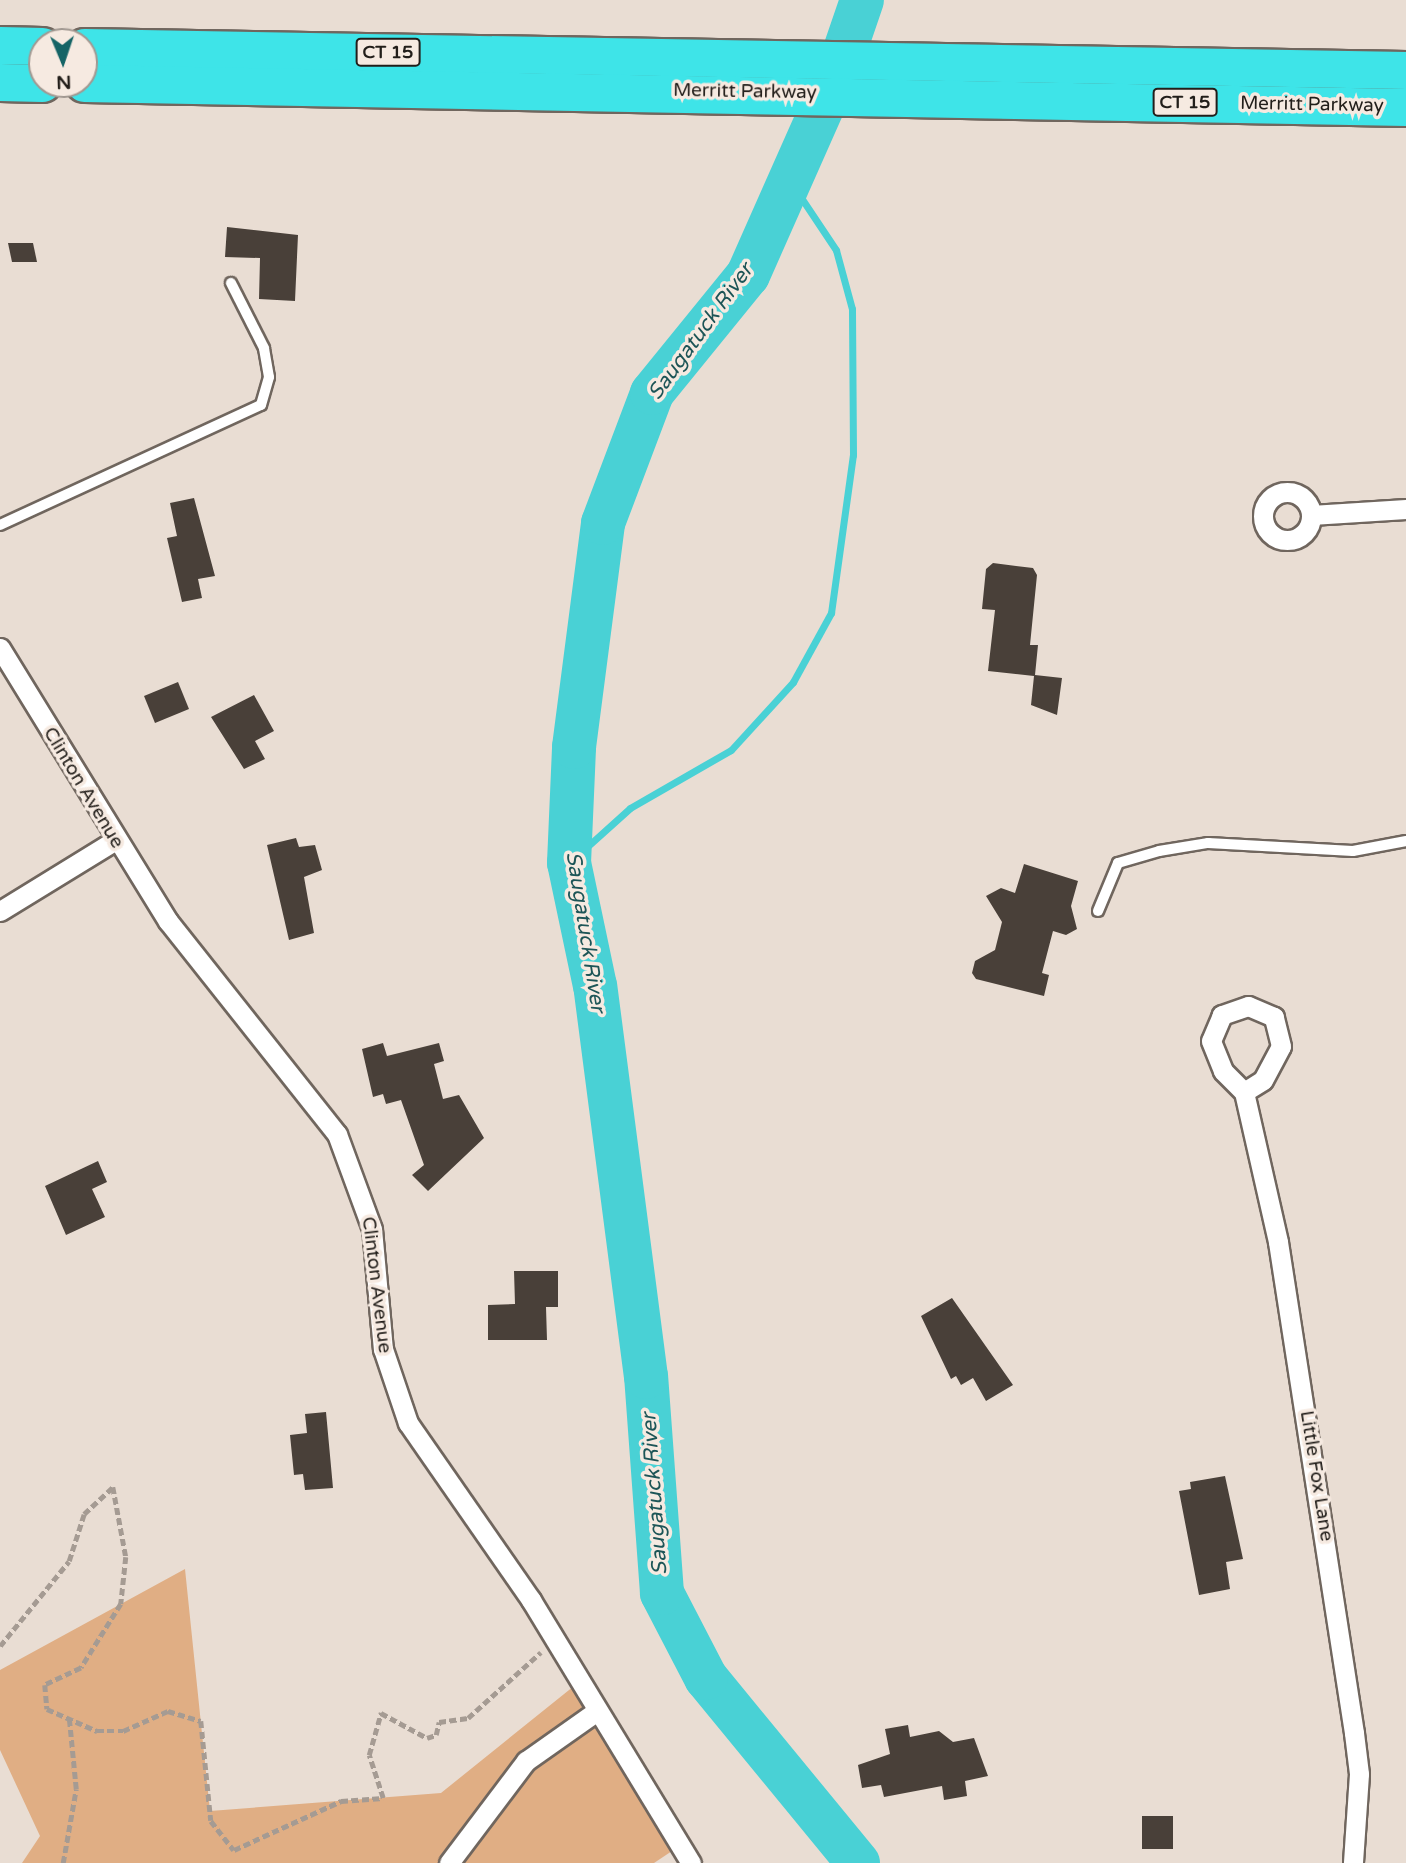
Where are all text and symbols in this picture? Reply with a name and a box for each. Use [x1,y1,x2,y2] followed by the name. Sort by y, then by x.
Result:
[28,28,98,98] north arrow
[355,38,421,66] road number: CT 15
[56,71,72,93] text: N
[673,79,817,105] street label: Merritt Parkway
[1152,88,1218,116] road number: CT 15
[1240,92,1384,118] street label: Merritt Parkway
[643,259,759,405] water label: Saugatuck River
[38,723,128,853] street label: Clinton Avenue
[560,850,610,1014] water label: Saugatuck River
[356,1216,396,1354] street label: Clinton Avenue
[1294,1409,1338,1543] street label: Little Fox Lane
[637,1412,673,1576] water label: Saugatuck River

